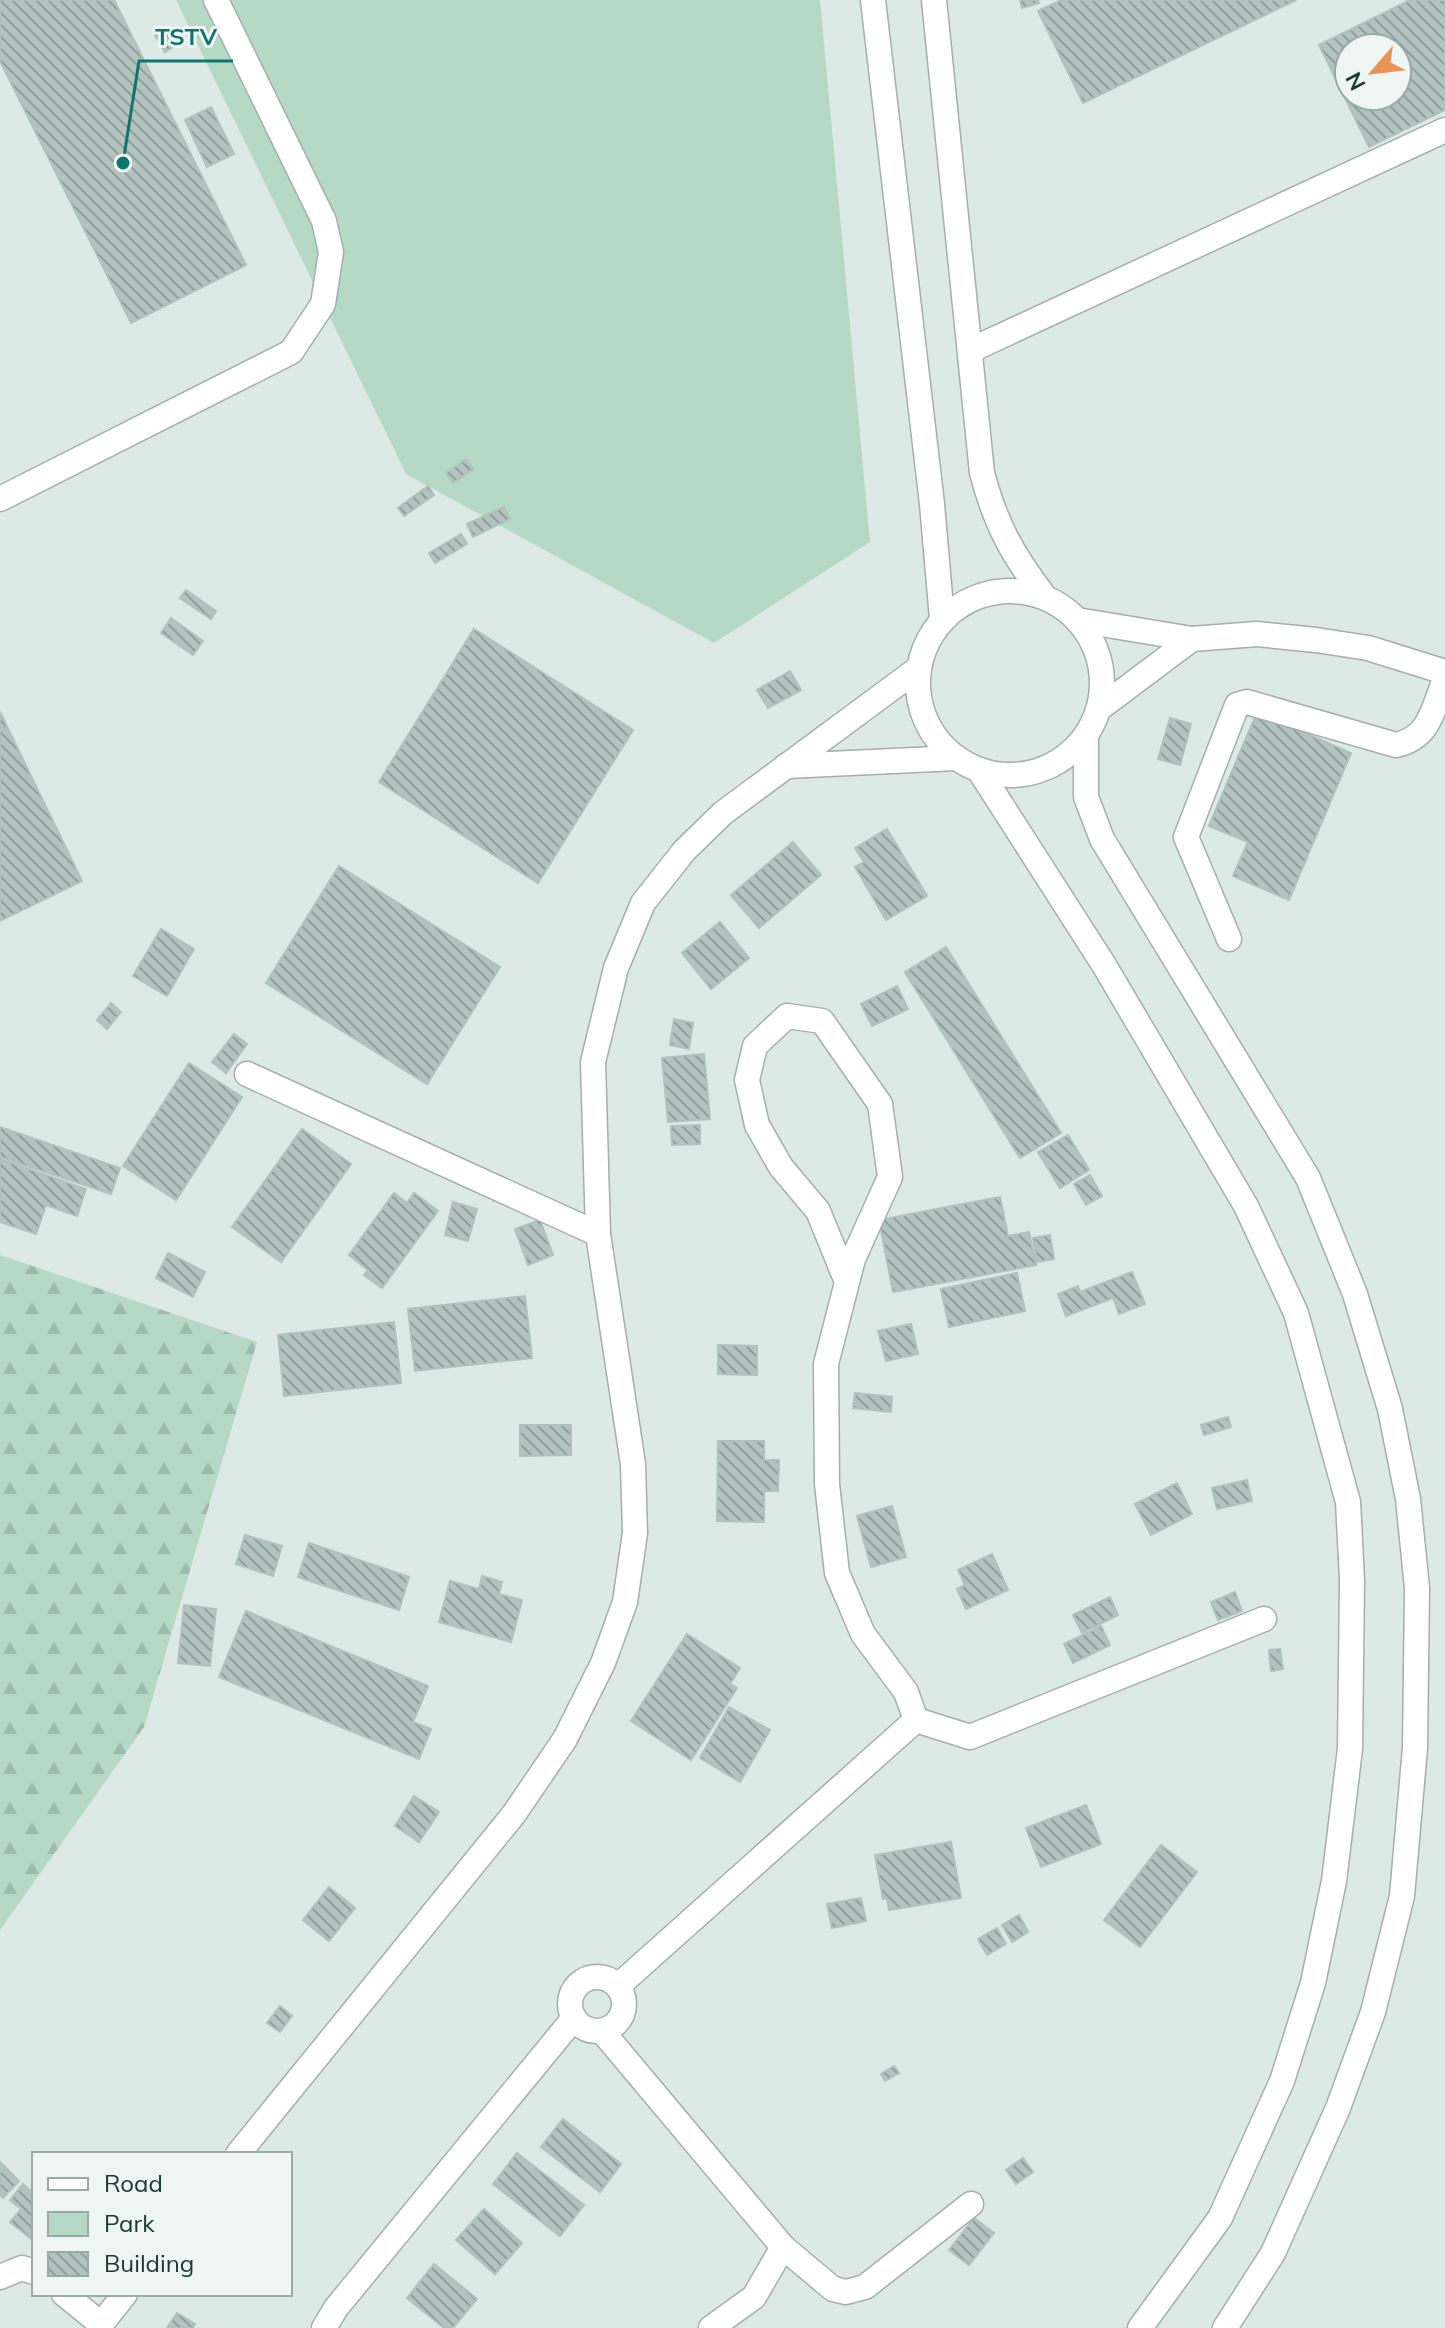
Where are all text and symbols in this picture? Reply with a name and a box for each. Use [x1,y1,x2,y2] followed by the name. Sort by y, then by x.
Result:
[139,13,233,61] callout: TSTV
[155,21,218,51] text: TSTV
[1333,32,1413,112] north arrow
[1339,67,1372,95] text: N
[32,2152,292,2296] legend
[104,2168,163,2198] text: Road
[104,2208,155,2238] text: Park
[104,2248,194,2278] text: Building

